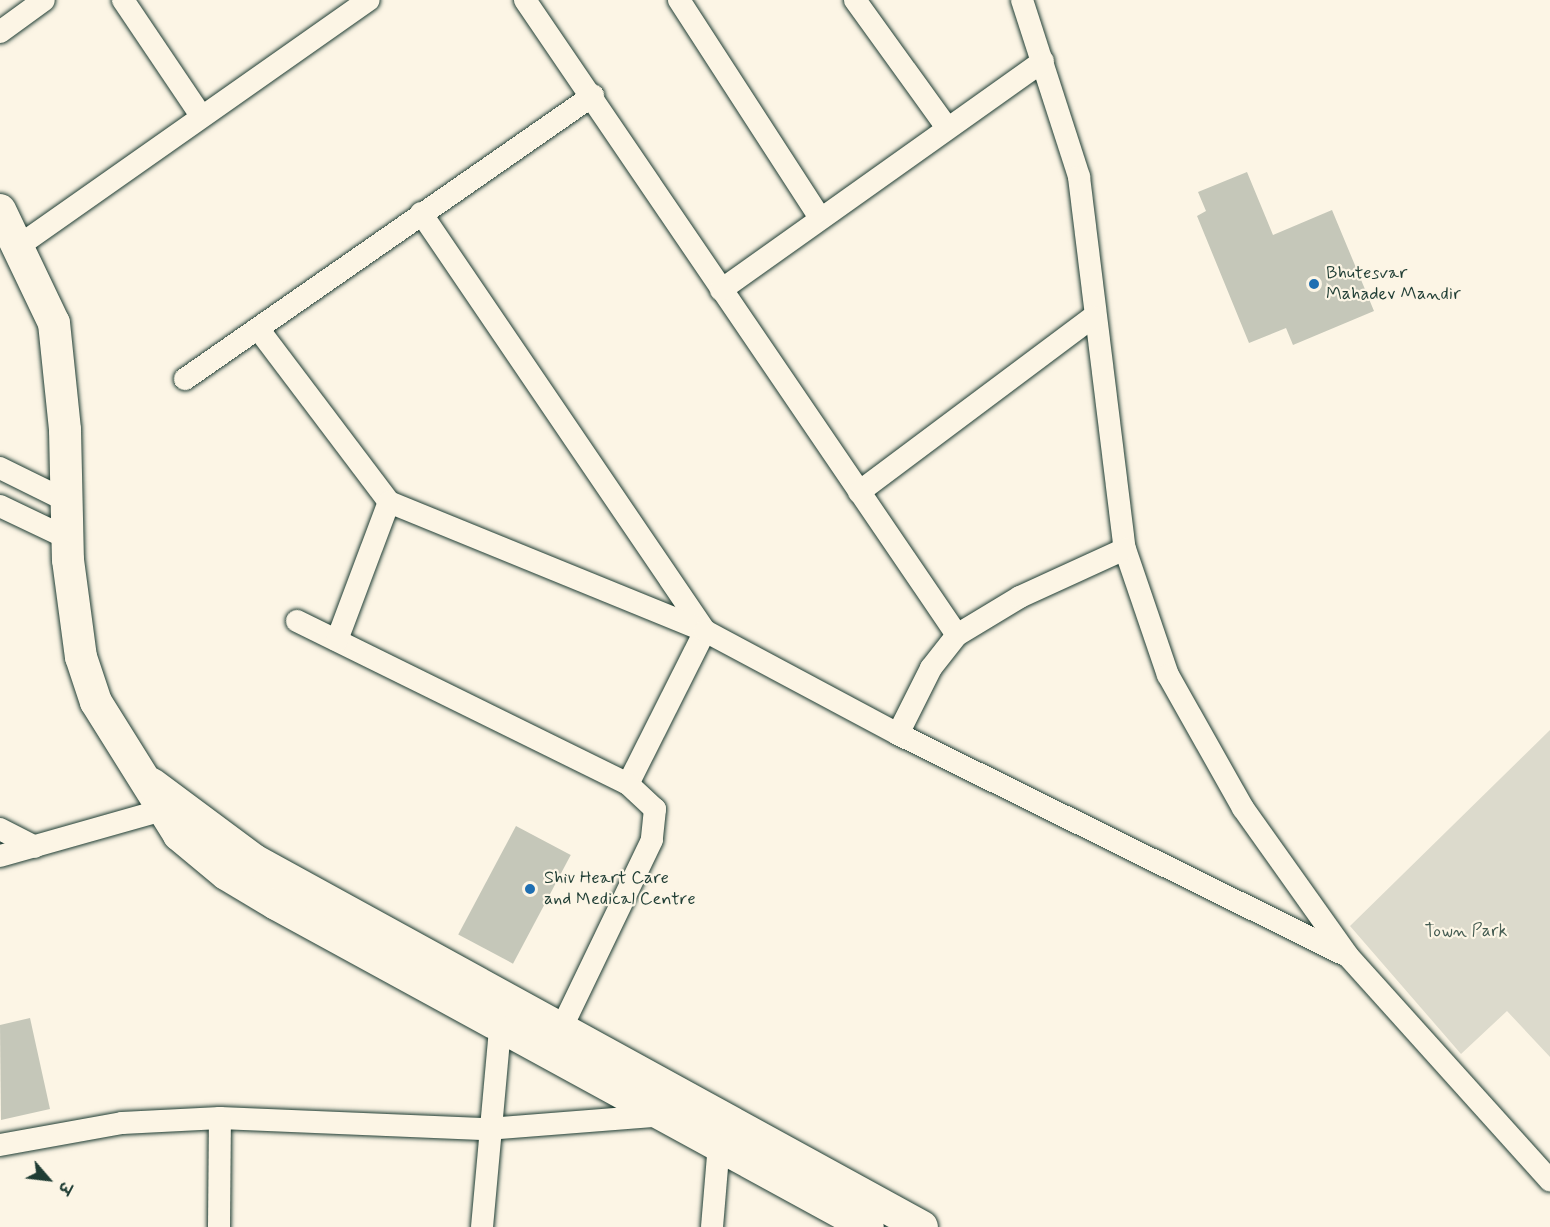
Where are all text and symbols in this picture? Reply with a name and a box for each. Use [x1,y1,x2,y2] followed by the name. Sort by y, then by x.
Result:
[1326,263,1457,306] place label: Bhutesvar Mahadev Mandir
[1307,277,1321,291] marker: Bhutesvar Mahadev Mandir
[544,868,697,910] place label: Shiv Heart Care and Medical Centre
[521,880,539,898] marker: Shiv Heart Care and Medical Centre
[1425,920,1507,942] park label: Town Park
[18,1149,78,1209] north arrow
[53,1178,76,1197] text: उ

